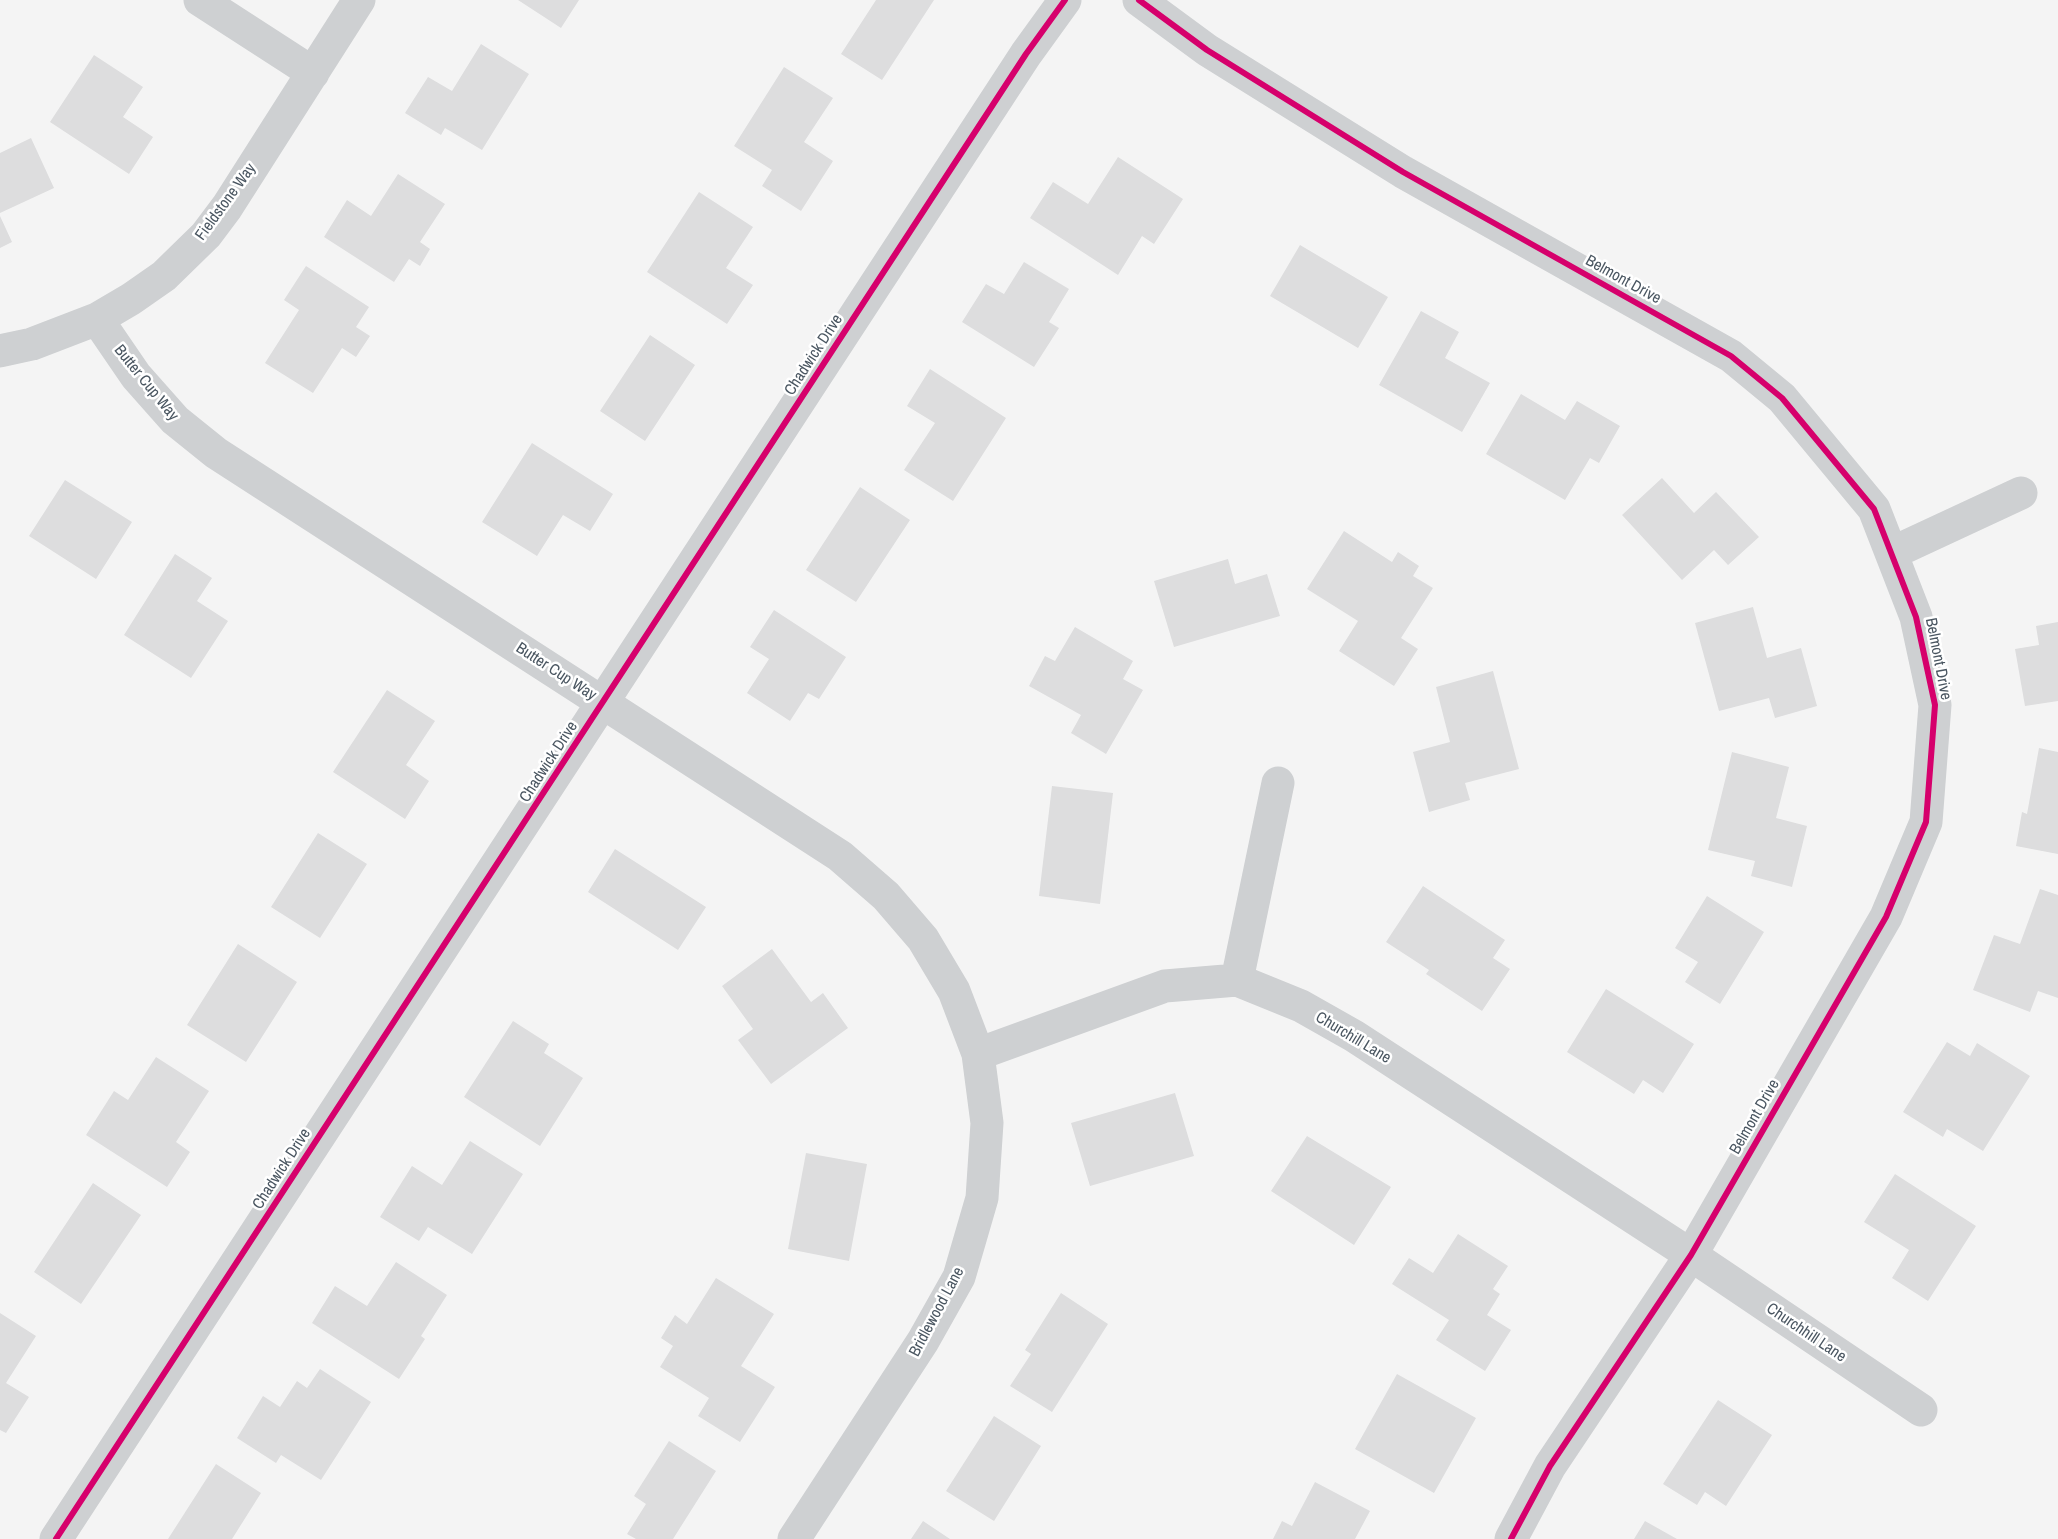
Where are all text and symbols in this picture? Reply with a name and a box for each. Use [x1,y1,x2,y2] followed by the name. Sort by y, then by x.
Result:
[192,160,260,244] street label: Fieldstone Way
[1582,251,1664,309] street label: Belmont Drive
[781,311,847,399] street label: Chadwick Drive
[110,341,182,425] street label: Butter Cup Way
[1921,616,1955,702] street label: Belmont Drive
[512,639,600,705] street label: Butter Cup Way
[516,718,582,806] street label: Chadwick Drive
[1312,1008,1394,1068] street label: Churchill Lane
[1726,1076,1784,1158] street label: Belmont Drive
[249,1125,315,1213] street label: Chadwick Drive
[905,1264,969,1360] street label: Bridlewood Lane
[1763,1299,1849,1367] street label: Churchhill Lane

